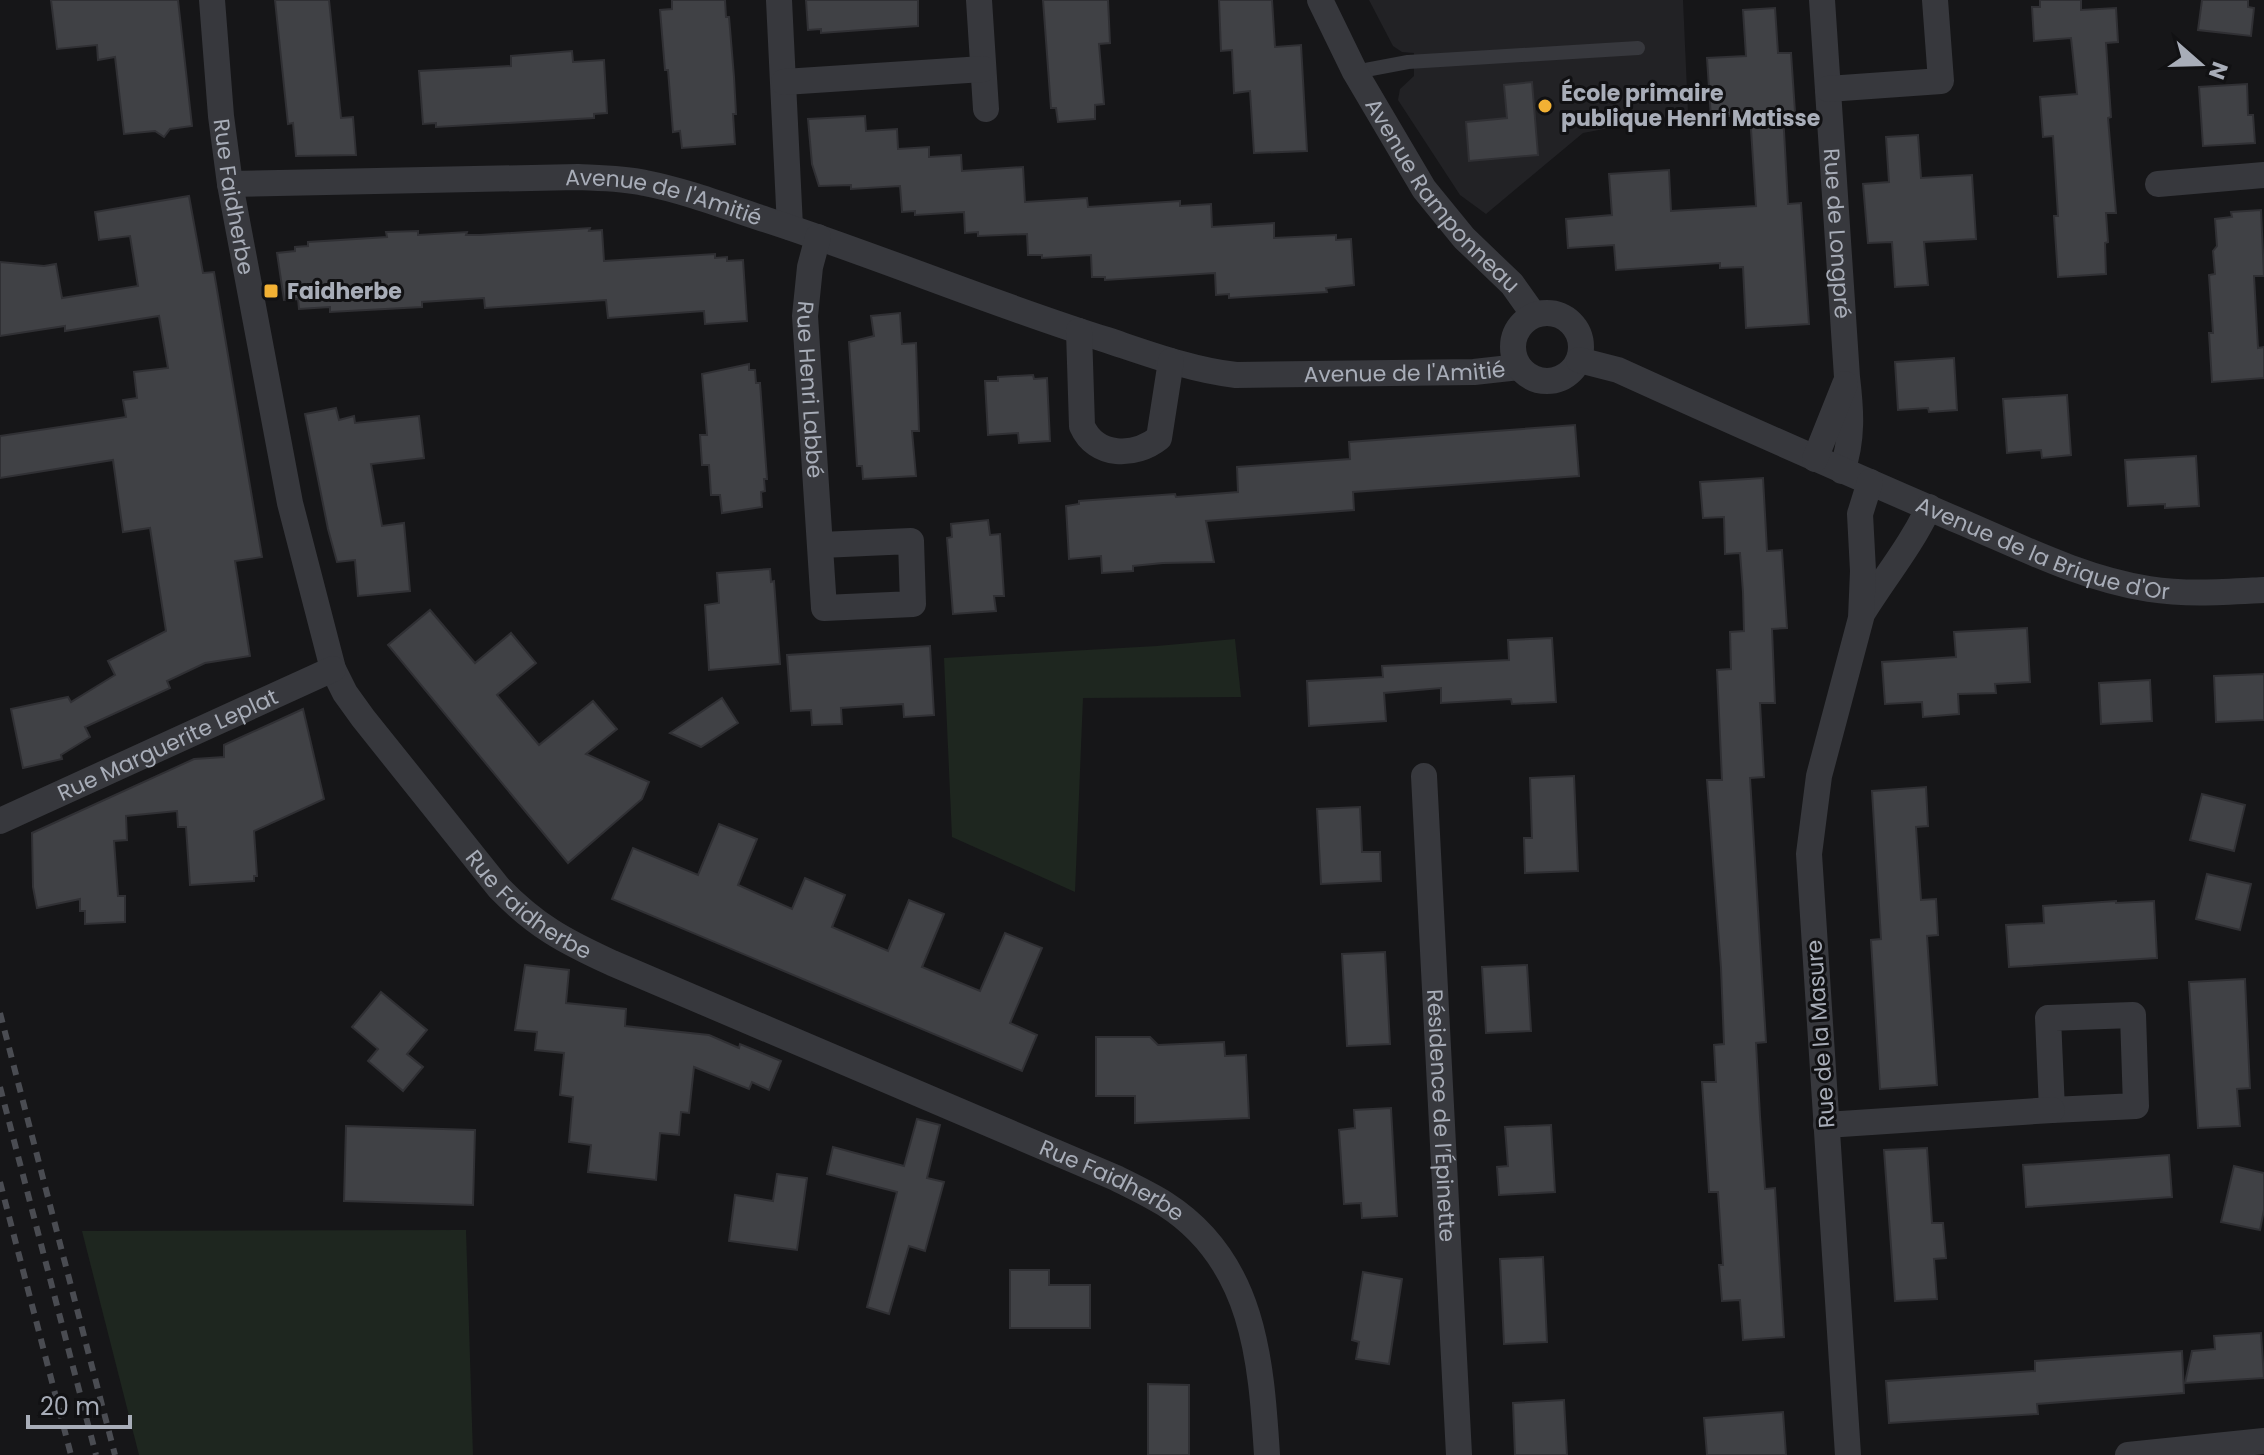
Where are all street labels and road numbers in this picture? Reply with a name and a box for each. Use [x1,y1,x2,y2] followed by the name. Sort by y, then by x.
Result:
[1358,92,1527,300] street label: Avenue Ramponneau
[206,117,262,277] street label: Rue Faidherbe
[1816,147,1858,320] street label: Rue de Longpré
[565,162,766,233] street label: Avenue de l'Amitié
[789,300,831,479] street label: Rue Henri Labbé
[1303,354,1507,390] street label: Avenue de l'Amitié
[1911,489,2171,607] street label: Avenue de la Brique d'Or
[52,681,283,809] street label: Rue Marguerite Leplat
[458,843,597,967] street label: Rue Faidherbe
[1798,939,1843,1129] street label: Rue de la Masure
[1419,988,1463,1243] street label: Résidence de l’Épinette
[1035,1132,1191,1229] street label: Rue Faidherbe

